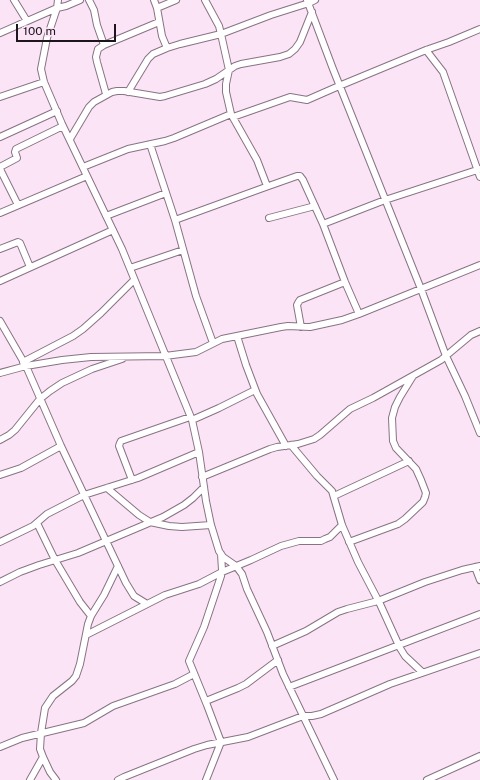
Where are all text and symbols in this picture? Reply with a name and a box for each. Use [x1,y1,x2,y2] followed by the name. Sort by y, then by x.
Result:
[18,16,118,42] scale bar
[23,24,56,38] text: 100 m

